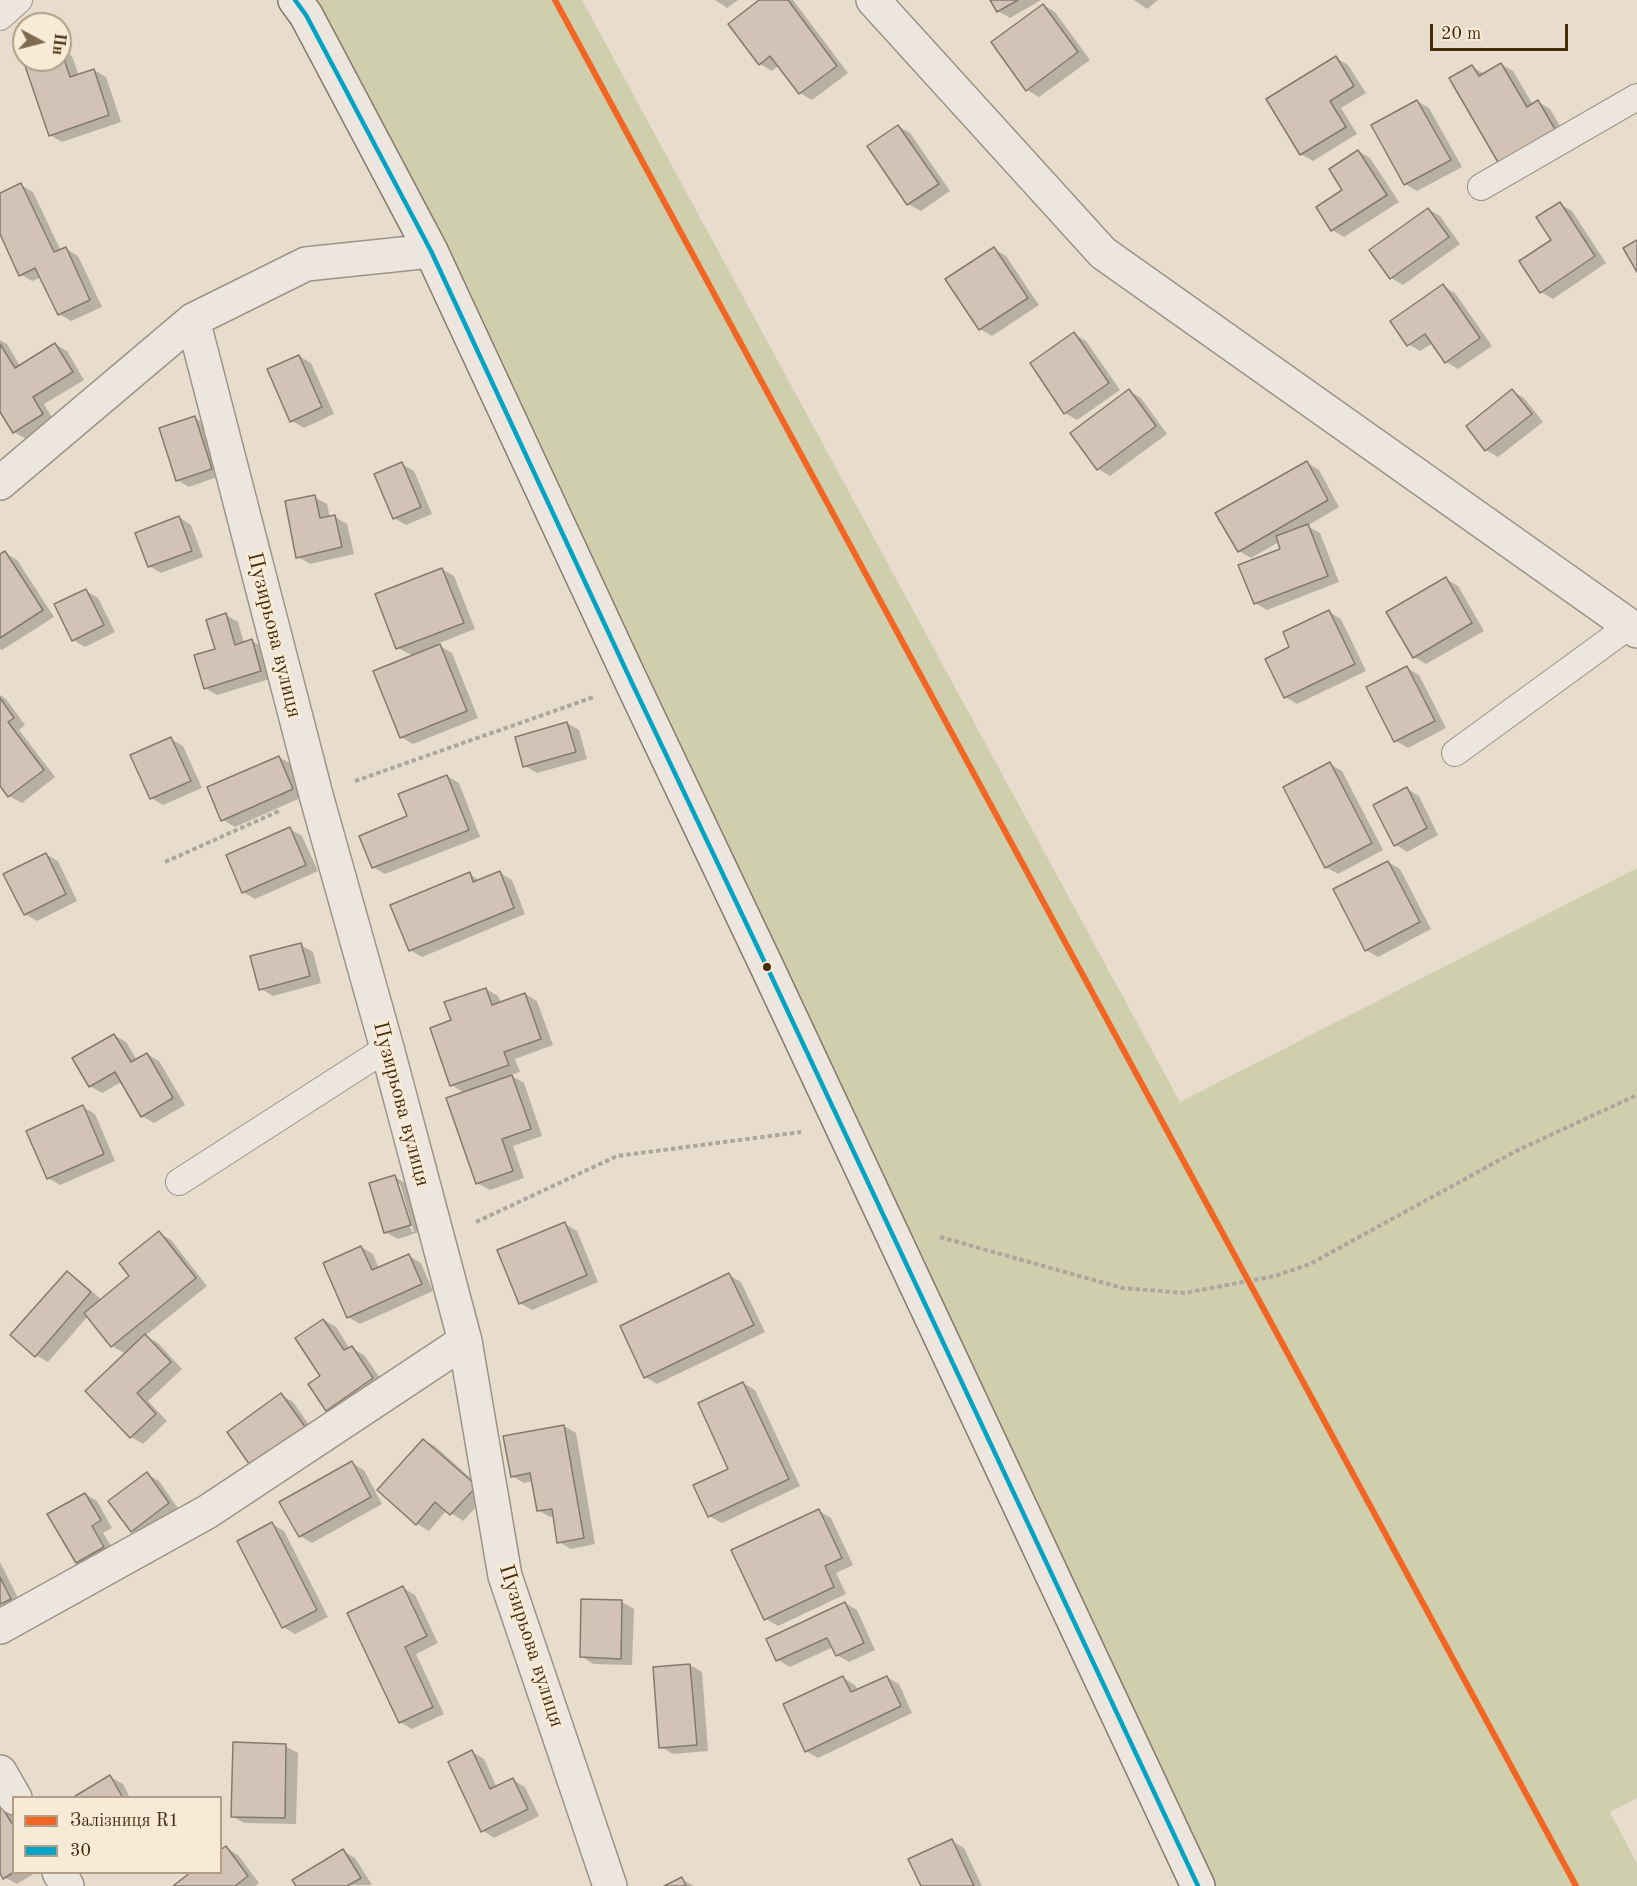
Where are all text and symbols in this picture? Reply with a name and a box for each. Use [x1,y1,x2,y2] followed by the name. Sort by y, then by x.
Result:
[12,12,72,72] north arrow
[1433,12,1571,50] scale bar
[1441,25,1481,43] text: 20 m
[49,32,67,56] text: Пн
[241,550,307,720] street label: Пузирьова вулиця
[761,961,773,973] unlabelled marker
[367,1019,435,1189] street label: Пузирьова вулиця
[493,1561,569,1731] street label: Пузирьова вулиця
[12,1796,222,1874] legend
[70,1812,179,1830] text: Залізниця R1
[70,1842,91,1860] text: 30

